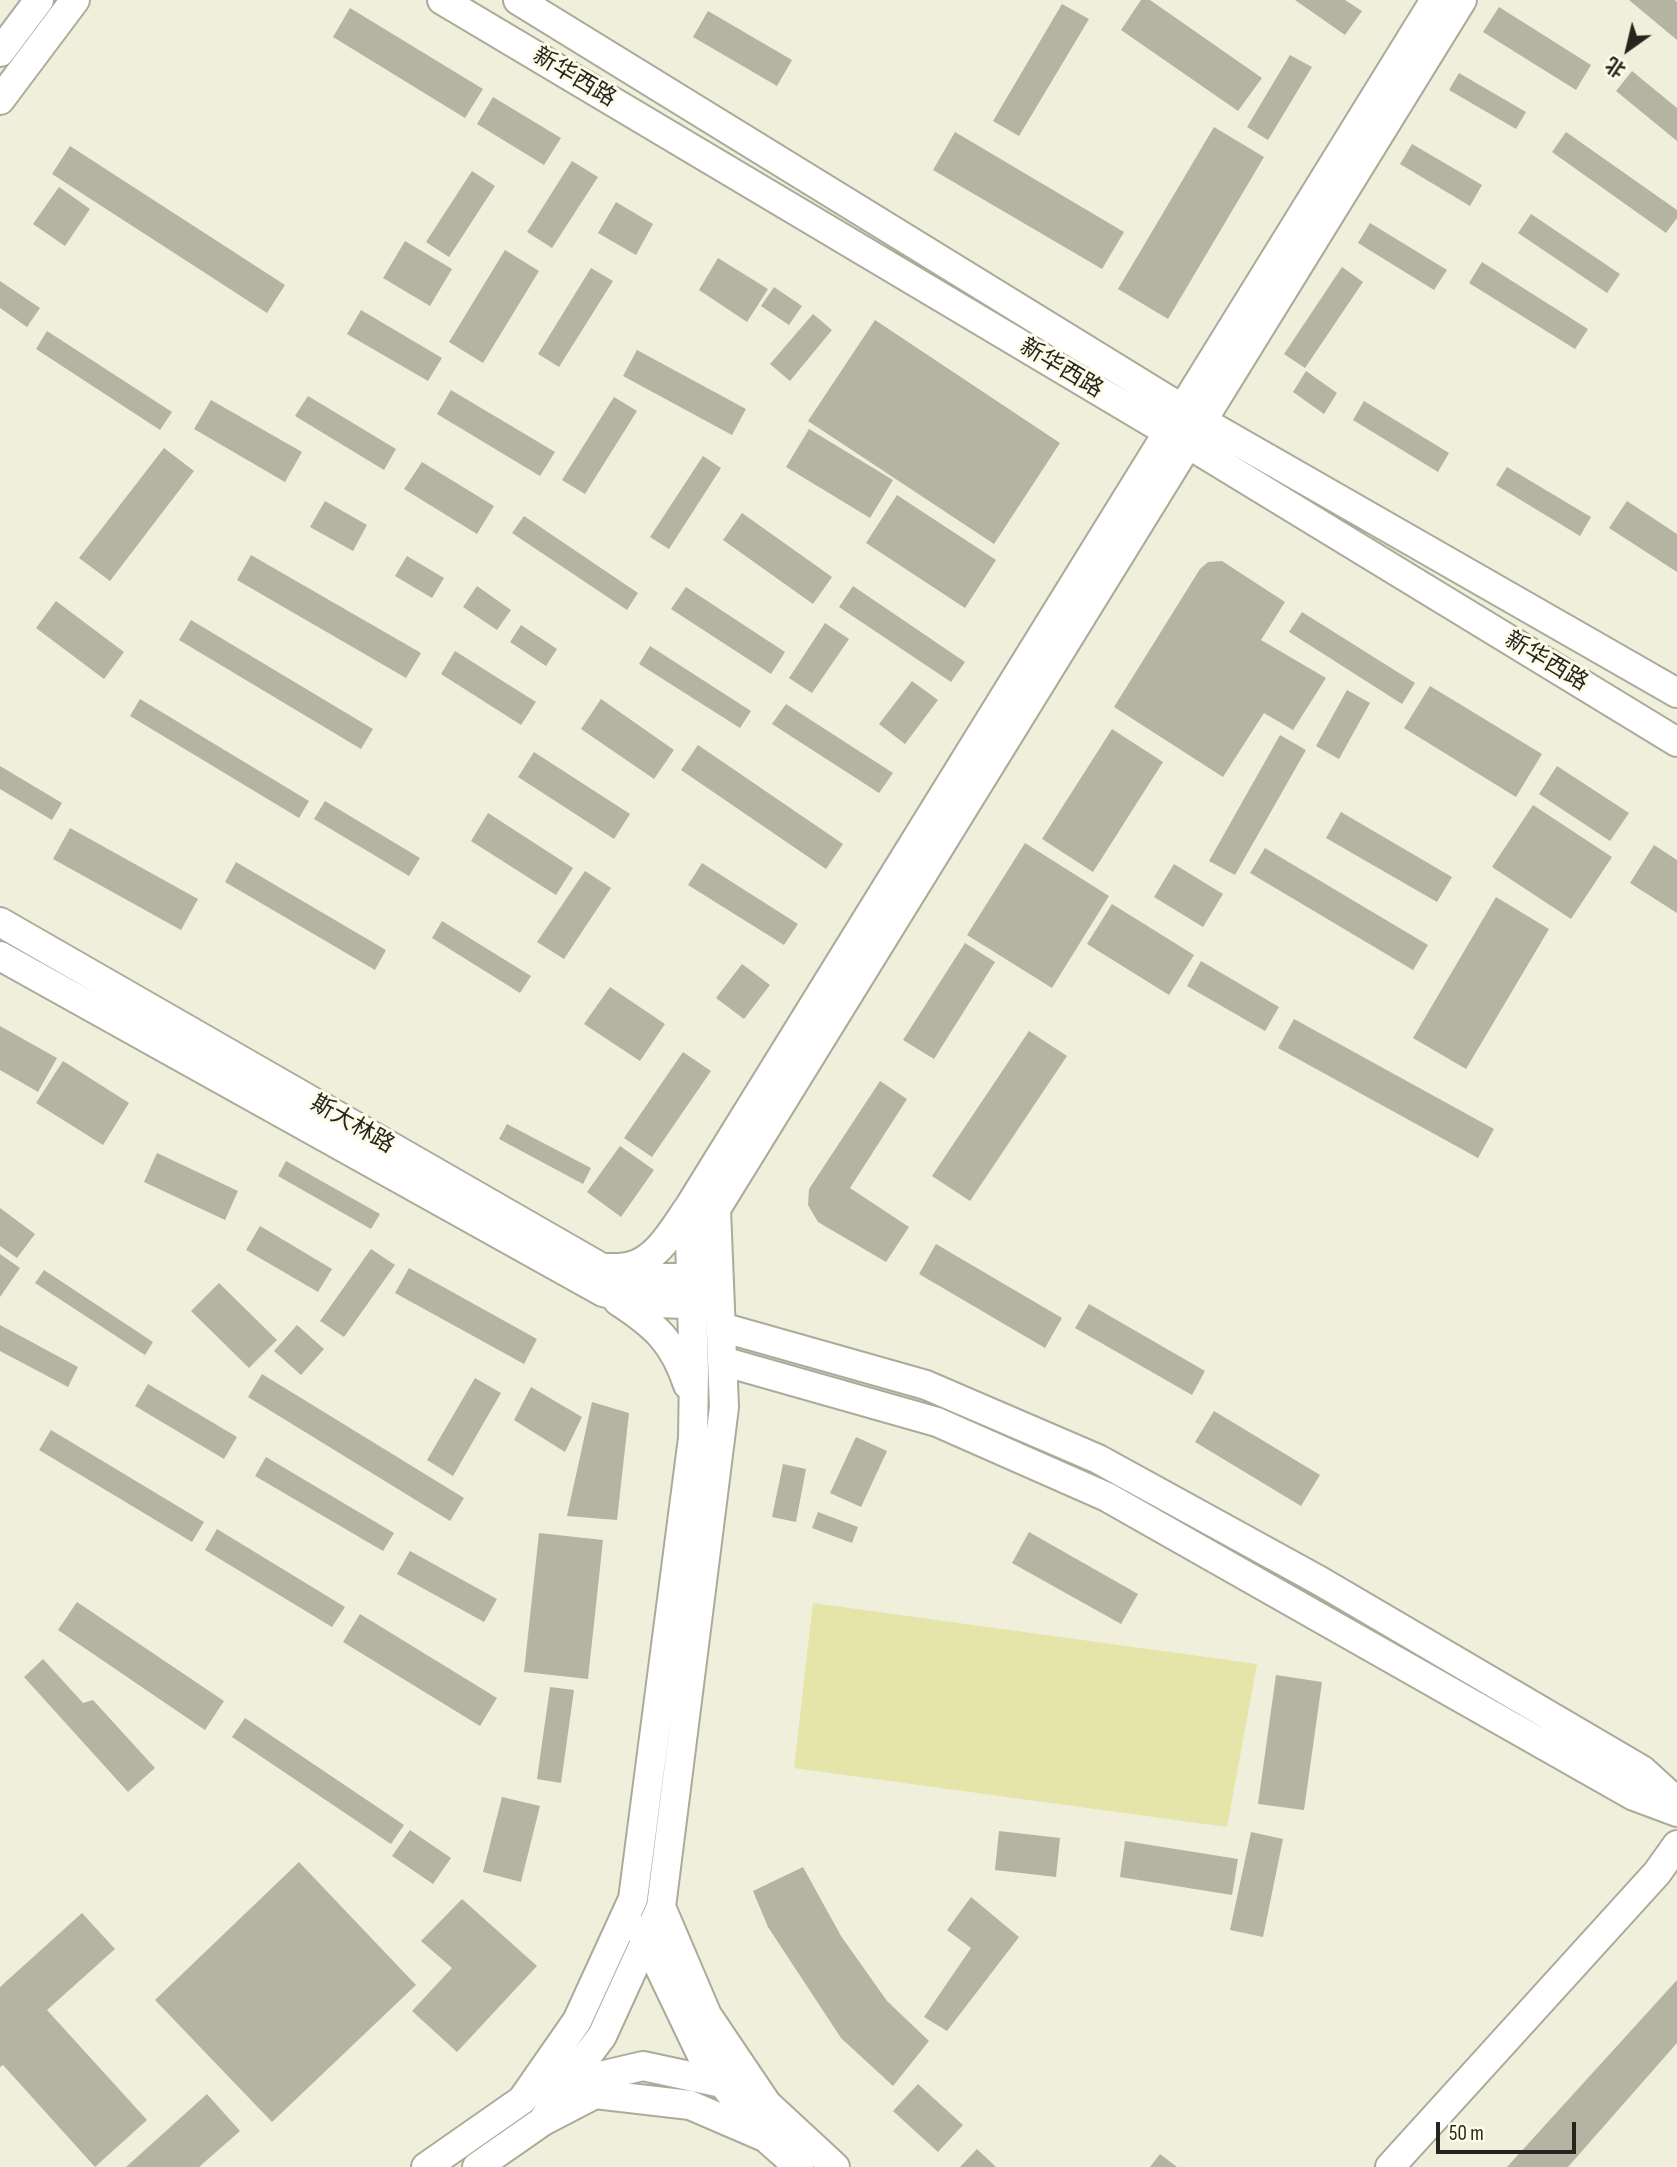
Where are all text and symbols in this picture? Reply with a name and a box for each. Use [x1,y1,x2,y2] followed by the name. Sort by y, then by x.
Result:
[1593,14,1663,84] north arrow
[527,42,621,114] street label: 新华西路
[1602,52,1630,82] text: 北
[1014,333,1108,405] street label: 新华西路
[1499,626,1593,698] street label: 新华西路
[305,1090,399,1160] street label: 斯大林路
[1439,2108,1579,2152] scale bar
[1449,2121,1484,2146] text: 50 m

